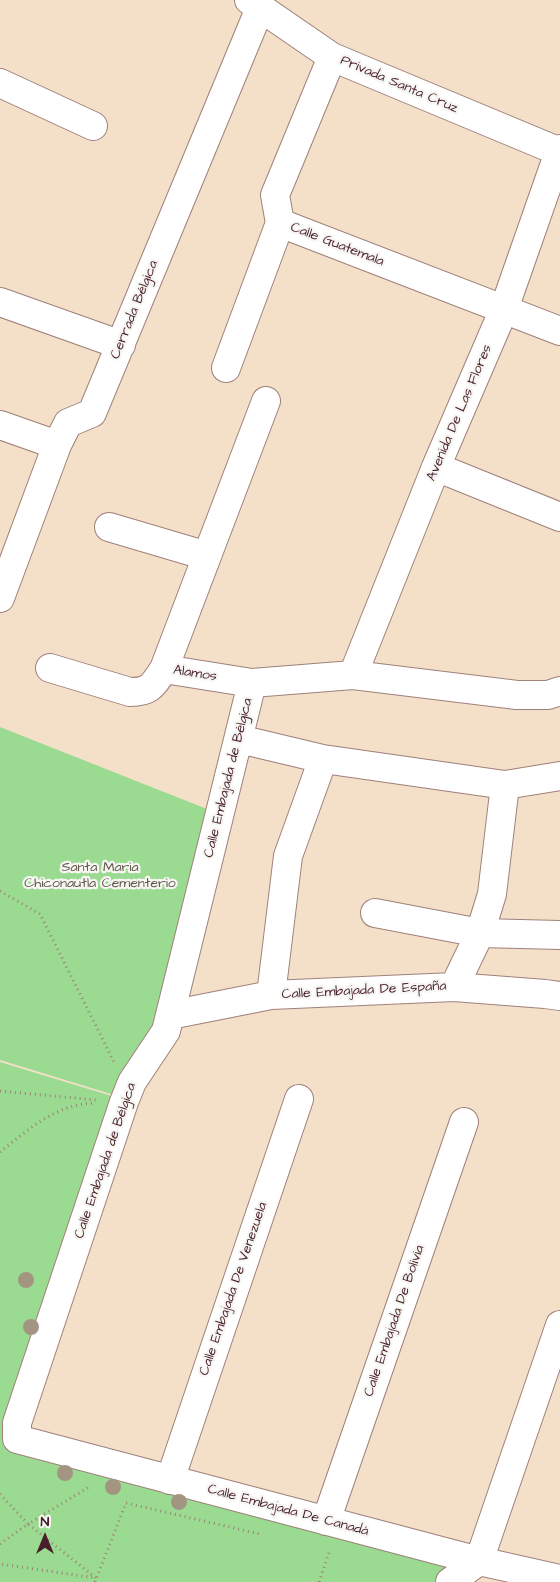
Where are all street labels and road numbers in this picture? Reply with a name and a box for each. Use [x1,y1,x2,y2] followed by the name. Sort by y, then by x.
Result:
[338,53,460,117] street label: Privada Santa Cruz
[288,219,386,271] street label: Calle Guatemala
[108,258,162,362] street label: Cerrada Bélgica
[424,342,496,484] street label: Avenida De Las Flores
[172,662,218,686] street label: Alamos
[201,697,257,859] street label: Calle Embajada de Bélgica
[281,978,447,1004] street label: Calle Embajada De España
[71,1081,141,1241] street label: Calle Embajada de Bélgica
[196,1200,272,1378] street label: Calle Embajada De Venezuela
[361,1243,429,1399] street label: Calle Embajada De Bolivia
[206,1481,370,1541] street label: Calle Embajada De Canadá

